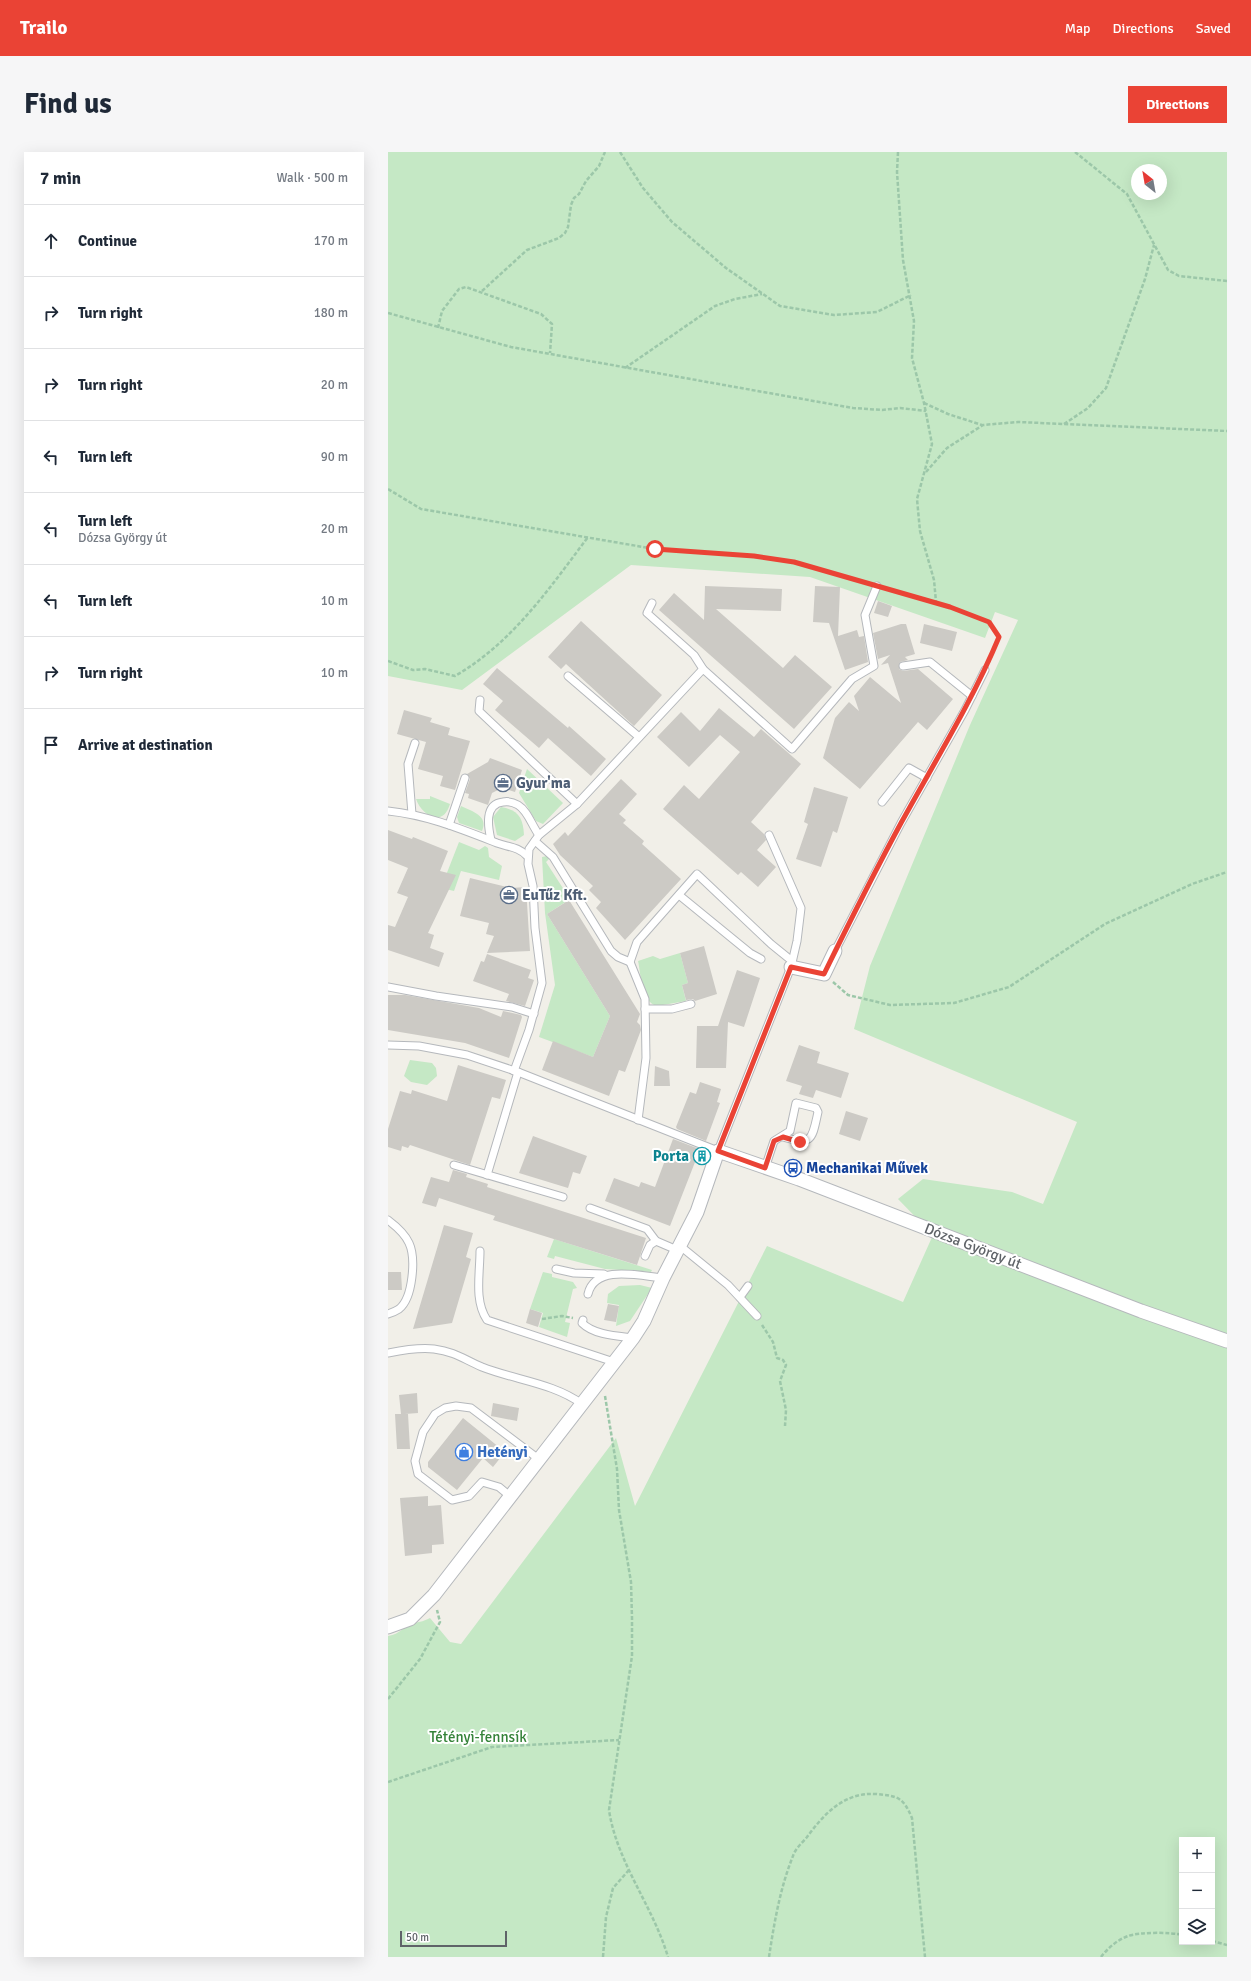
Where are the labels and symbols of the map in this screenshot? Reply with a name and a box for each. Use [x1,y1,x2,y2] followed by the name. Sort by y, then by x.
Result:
[1131,164,1167,200] north arrow
[646,540,664,558] route start
[493,773,513,793] office icon: Gyur'ma
[516,774,571,792] place label: Gyur'ma
[499,885,519,905] office icon: EuTűz Kft.
[522,886,587,904] place label: EuTűz Kft.
[791,1133,809,1151] route end
[692,1146,712,1166] building icon: Porta
[653,1147,689,1165] place label: Porta
[783,1158,803,1178] bus stop icon: Mechanikai Művek
[806,1159,928,1177] place label: Mechanikai Művek
[922,1219,1024,1273] street label: Dózsa György út
[454,1442,474,1462] shop icon: Hetényi
[477,1443,528,1461] place label: Hetényi
[429,1728,527,1746] park label: Tétényi-fennsík
[400,1929,507,1948] scale bar

